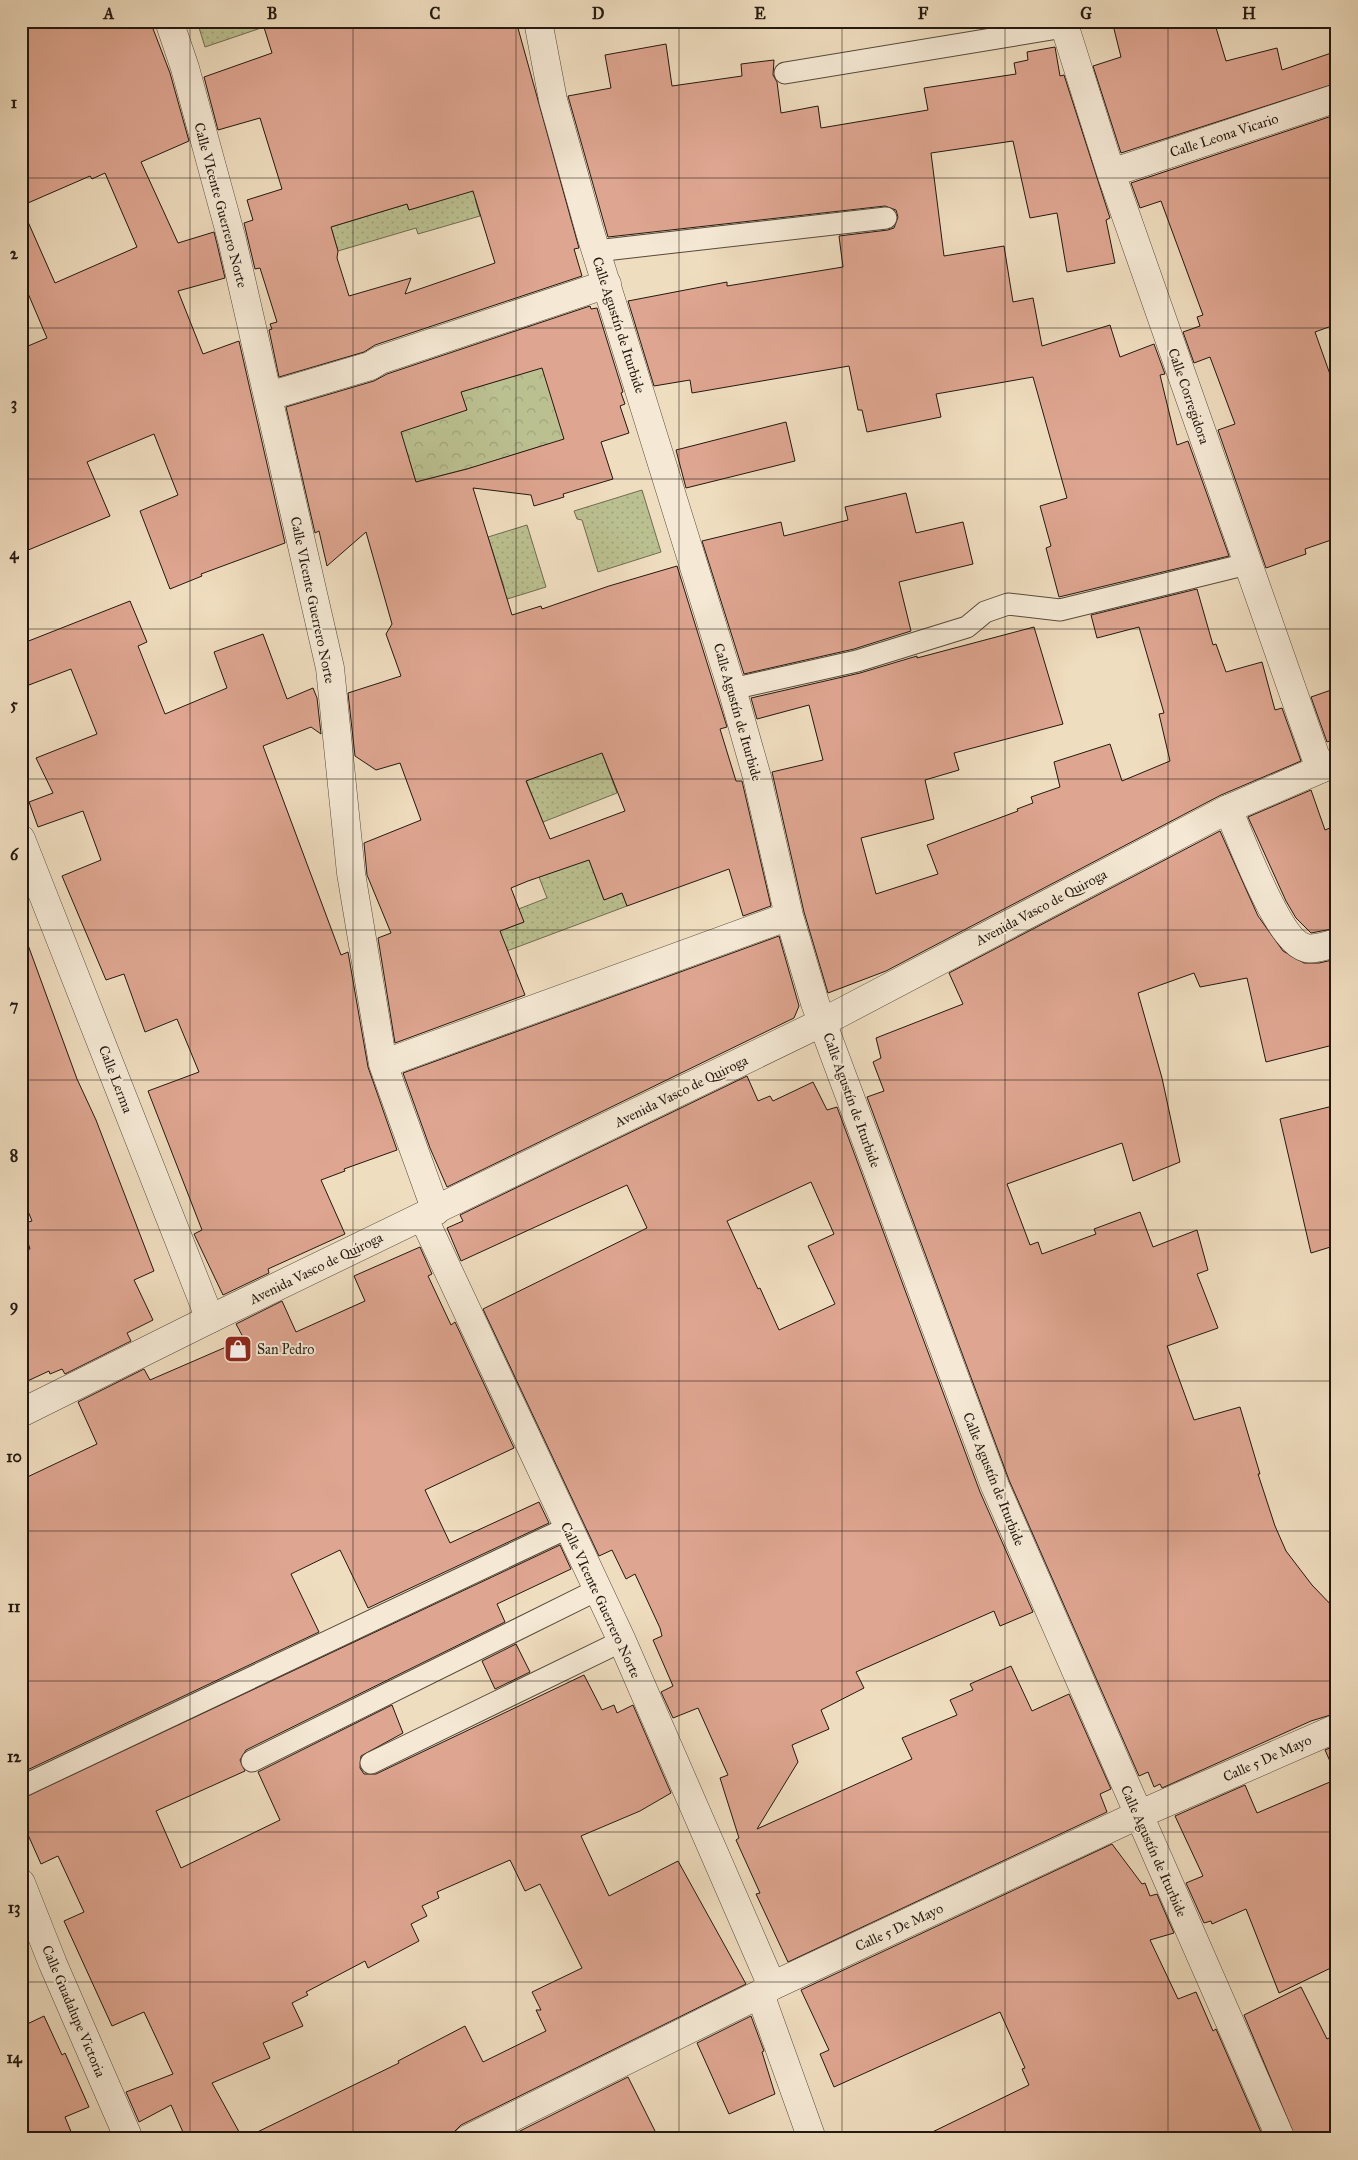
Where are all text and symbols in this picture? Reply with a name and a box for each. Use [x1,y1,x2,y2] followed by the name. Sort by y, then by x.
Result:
[103,4,115,23] text: A
[267,4,277,23] text: B
[430,4,441,23] text: C
[592,4,605,23] text: D
[754,4,766,23] text: E
[918,4,929,23] text: F
[1080,4,1092,23] text: G
[1242,4,1256,23] text: H
[11,93,18,112] text: 1
[1168,110,1281,161] street label: Calle Leona Vicario
[190,121,251,290] street label: Calle VIcente Guerrero Norte
[10,244,19,263] text: 2
[588,255,649,396] street label: Calle Agustín de Iturbide
[1164,346,1213,446] street label: Calle Corregidora
[11,394,17,414] text: 3
[286,515,339,685] street label: Calle VIcente Guerrero Norte
[10,544,20,564] text: 4
[710,641,765,783] street label: Calle Agustín de Iturbide
[10,695,18,714] text: 5
[10,845,19,864] text: 6
[972,866,1110,950] street label: Avenida Vasco de Quiroga
[10,996,19,1015] text: 7
[819,1030,884,1170] street label: Calle Agustín de Iturbide
[95,1043,136,1115] street label: Calle Lerma
[611,1052,751,1132] street label: Avenida Vasco de Quiroga
[10,1146,18,1165] text: 8
[246,1229,386,1309] street label: Avenida Vasco de Quiroga
[10,1296,18,1316] text: 9
[223,1334,253,1364] shop icon: San Pedro
[257,1341,314,1358] place label: San Pedro
[959,1410,1028,1549] street label: Calle Agustín de Iturbide
[6,1447,22,1466] text: 10
[557,1519,644,1681] street label: Calle VIcente Guerrero Norte
[8,1597,21,1616] text: 11
[1220,1731,1314,1786] street label: Calle 5 De Mayo
[7,1747,22,1766] text: 12
[1117,1783,1190,1920] street label: Calle Agustín de Iturbide
[8,1898,20,1918] text: 13
[853,1900,946,1955] street label: Calle 5 De Mayo
[38,1943,109,2080] street label: Calle Guadalupe Victoria
[6,2048,23,2068] text: 14

